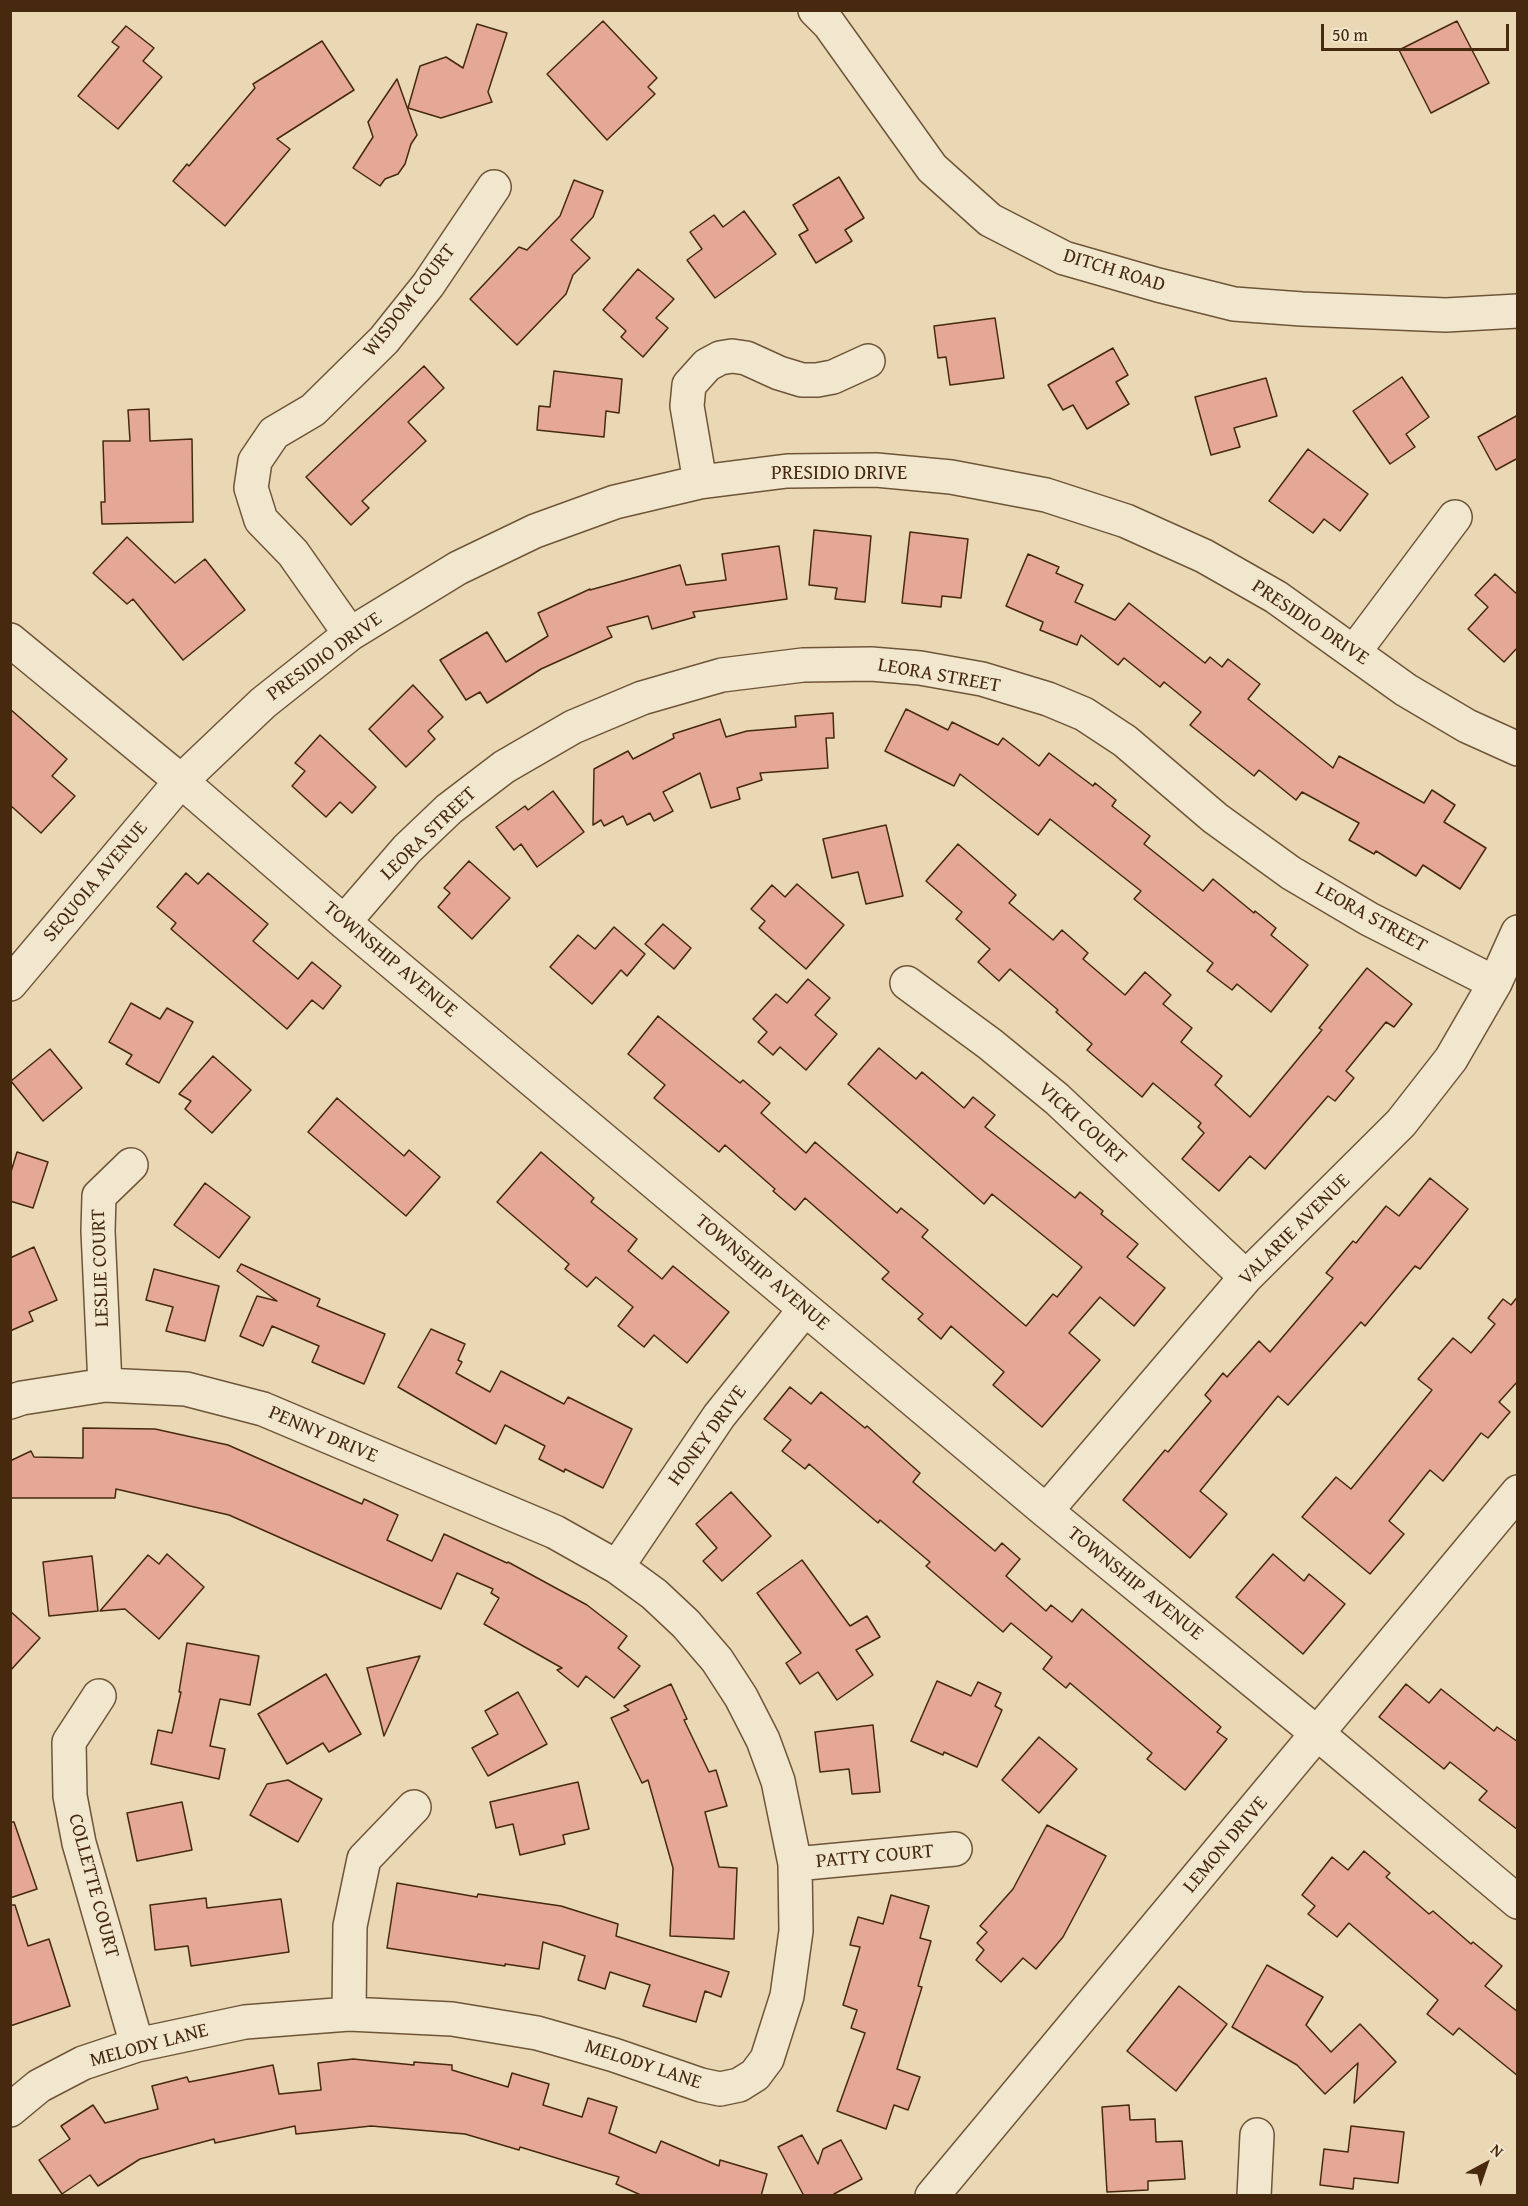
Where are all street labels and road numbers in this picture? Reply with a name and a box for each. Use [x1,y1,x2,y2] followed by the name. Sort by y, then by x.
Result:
[359,240,461,362] street label: WISDOM COURT
[1060,244,1168,298] street label: DITCH ROAD
[771,462,907,486] street label: PRESIDIO DRIVE
[1247,575,1373,671] street label: PRESIDIO DRIVE
[263,607,387,707] street label: PRESIDIO DRIVE
[876,653,1002,699] street label: LEORA STREET
[376,782,482,886] street label: LEORA STREET
[39,817,153,947] street label: SEQUOIA AVENUE
[1311,877,1431,959] street label: LEORA STREET
[318,897,462,1023] street label: TOWNSHIP AVENUE
[1033,1078,1131,1170] street label: VICKI COURT
[1234,1169,1356,1291] street label: VALARIE AVENUE
[87,1208,115,1328] street label: LESLIE COURT
[690,1210,834,1336] street label: TOWNSHIP AVENUE
[664,1381,752,1491] street label: HONEY DRIVE
[265,1401,381,1469] street label: PENNY DRIVE
[1062,1522,1208,1646] street label: TOWNSHIP AVENUE
[1179,1792,1273,1898] street label: LEMON DRIVE
[62,1811,124,1961] street label: COLLETTE COURT
[815,1840,935,1874] street label: PATTY COURT
[87,2019,211,2073] street label: MELODY LANE
[582,2035,704,2095] street label: MELODY LANE

